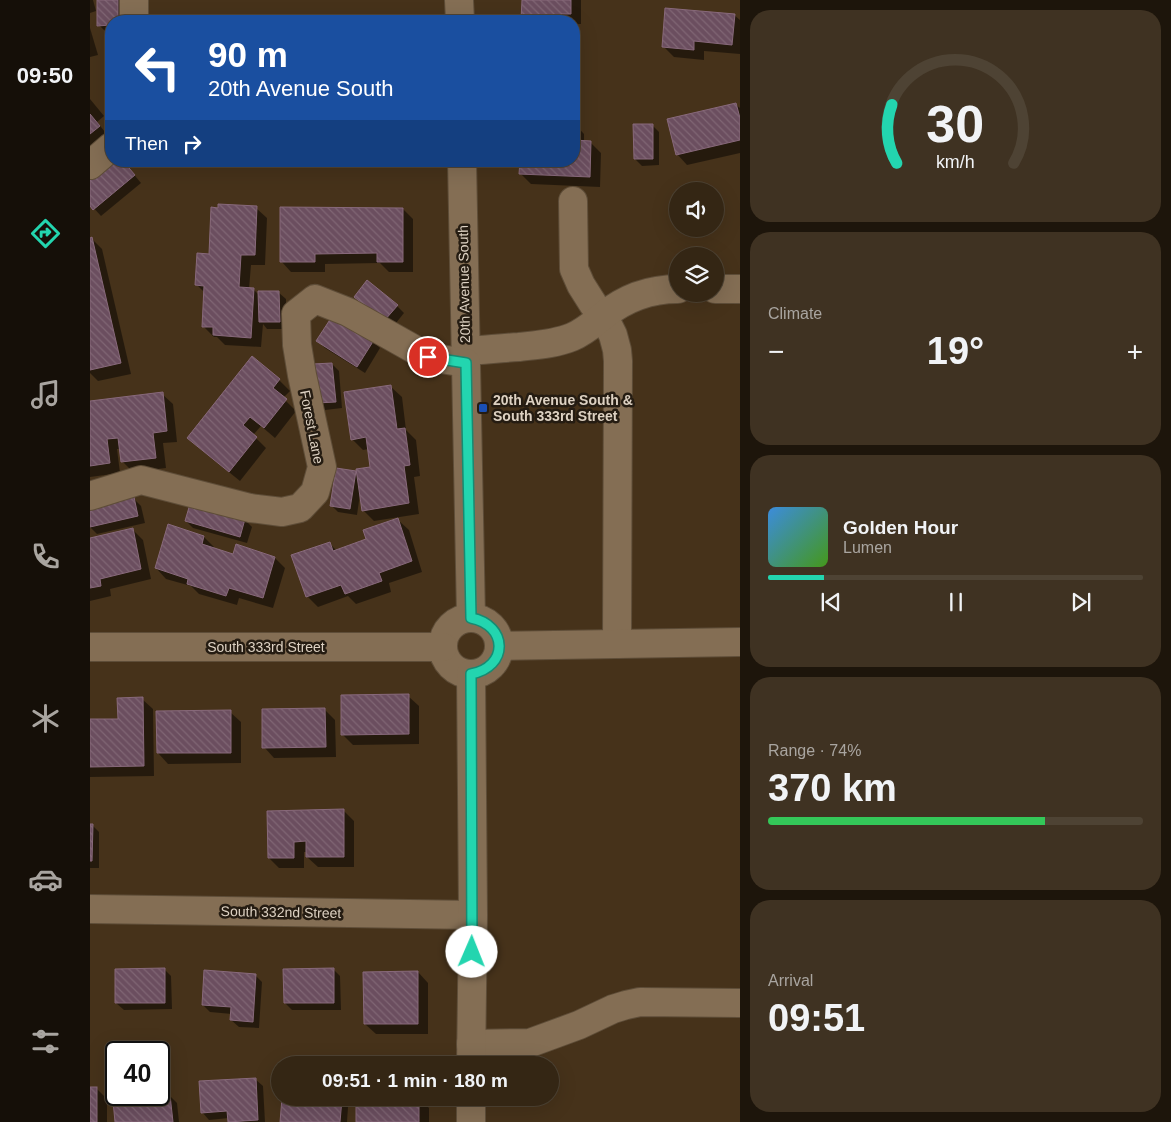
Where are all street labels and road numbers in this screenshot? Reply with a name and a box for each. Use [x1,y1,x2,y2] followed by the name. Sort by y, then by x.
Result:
[455,225,473,343] street label: 20th Avenue South
[297,389,327,465] street label: Forest Lane
[207,639,325,655] street label: South 333rd Street
[221,903,342,921] street label: South 332nd Street

